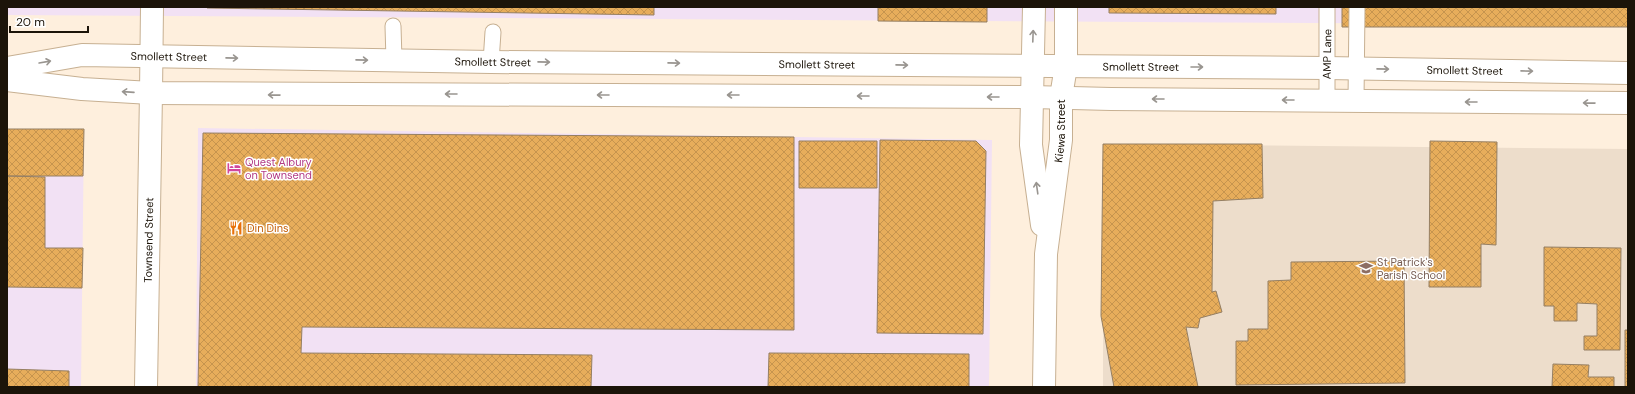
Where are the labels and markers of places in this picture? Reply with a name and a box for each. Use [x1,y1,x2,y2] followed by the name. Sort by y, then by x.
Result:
[245,155,312,182] place label: Quest Albury on Townsend
[226,160,242,176] hotel icon: Quest Albury on Townsend
[228,220,244,236] restaurant icon: Din Dins
[247,221,289,235] place label: Din Dins
[1377,255,1445,282] place label: St Patrick's Parish School
[1358,260,1374,276] school or university icon: St Patrick's Parish School

